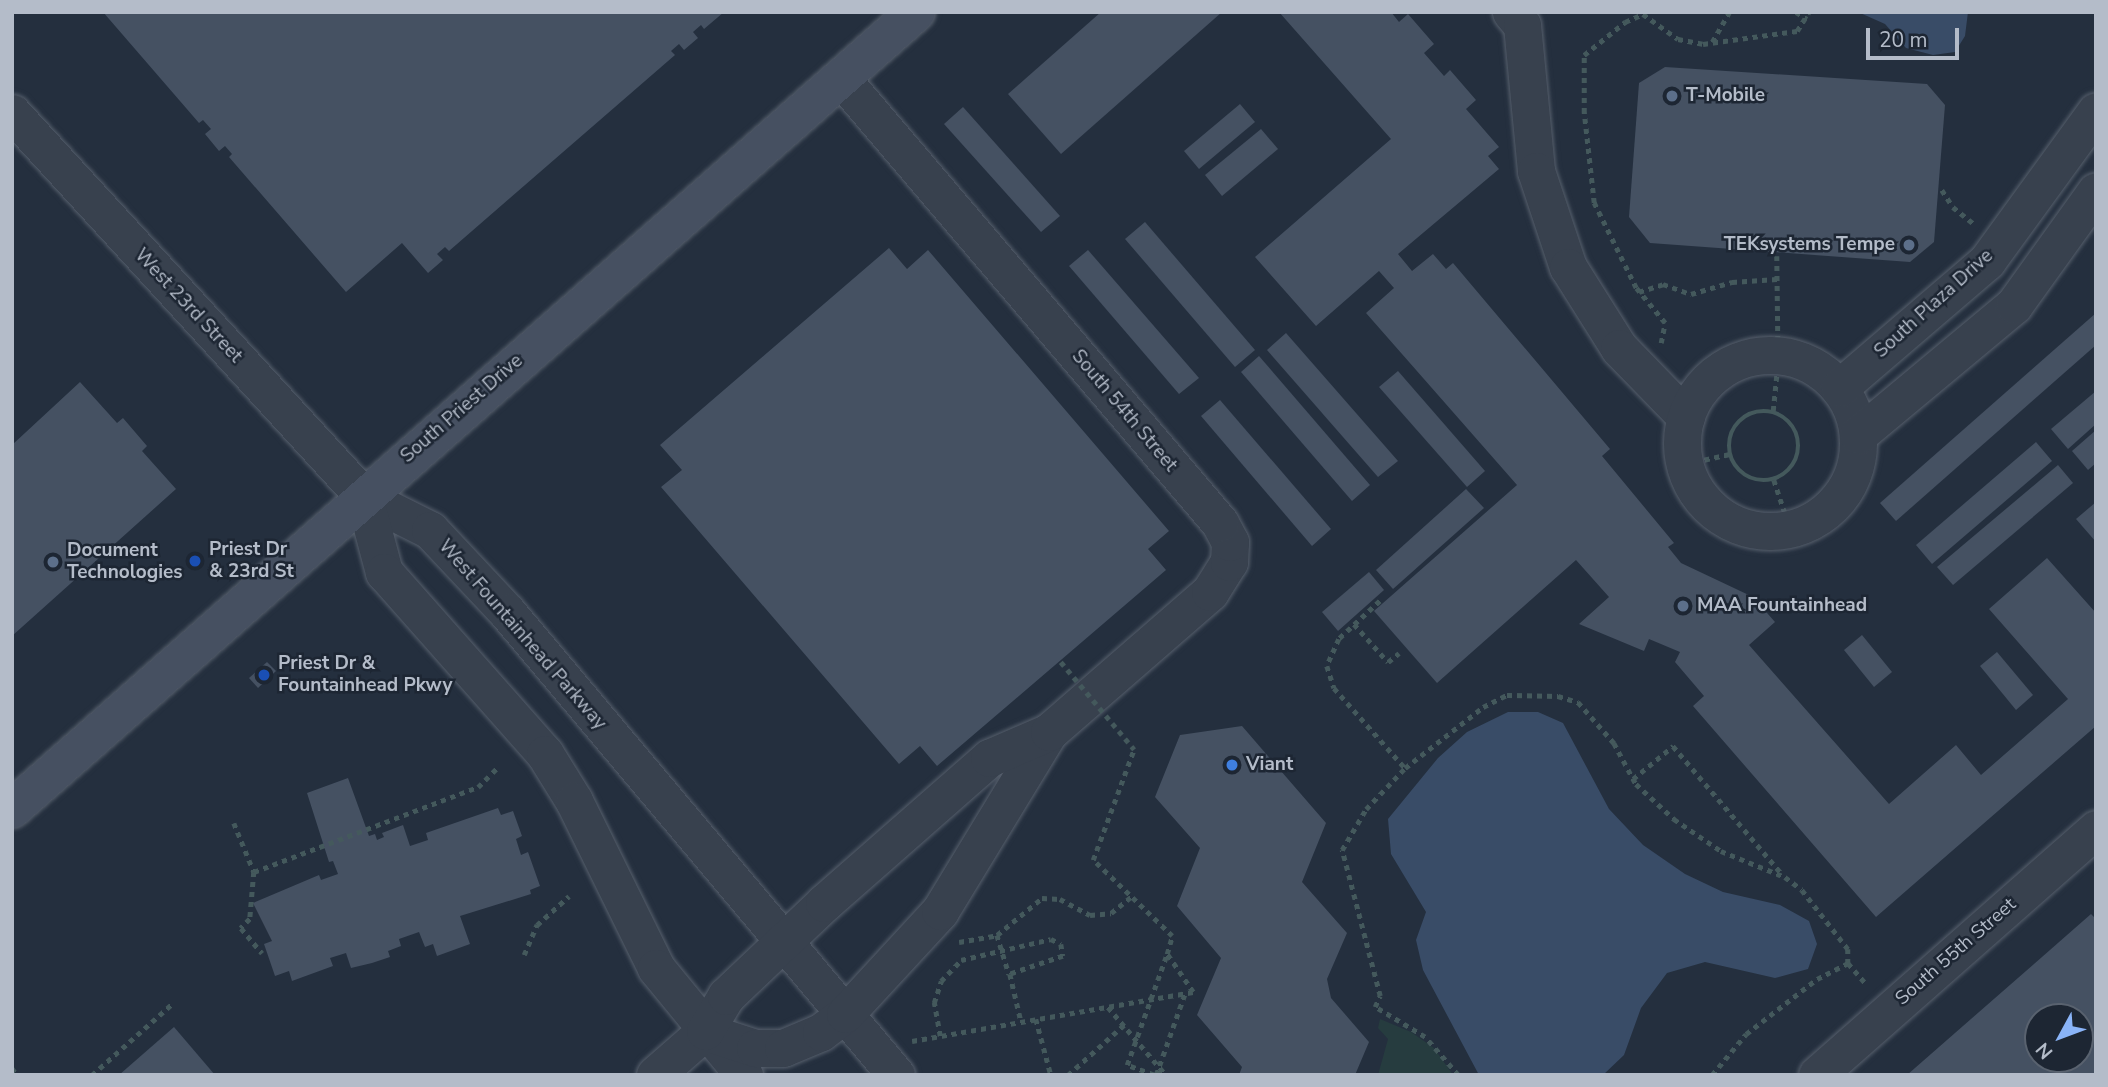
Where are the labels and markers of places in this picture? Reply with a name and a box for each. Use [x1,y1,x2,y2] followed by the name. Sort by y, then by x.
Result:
[1686,85,1765,107] place label: T-Mobile
[1664,88,1680,104] marker: T-Mobile
[1724,234,1895,256] place label: TEKsystems Tempe
[1901,237,1917,253] marker: TEKsystems Tempe
[209,539,294,583] place label: Priest Dr & 23rd St
[67,540,183,584] place label: Document Technologies
[187,553,203,569] marker: Priest Dr & 23rd St
[45,554,61,570] marker: Document Technologies
[1697,595,1867,617] place label: MAA Fountainhead
[1675,598,1691,614] marker: MAA Fountainhead
[278,653,453,697] place label: Priest Dr & Fountainhead Pkwy
[256,667,272,683] marker: Priest Dr & Fountainhead Pkwy
[1246,754,1293,776] place label: Viant
[1224,757,1240,773] marker: Viant

